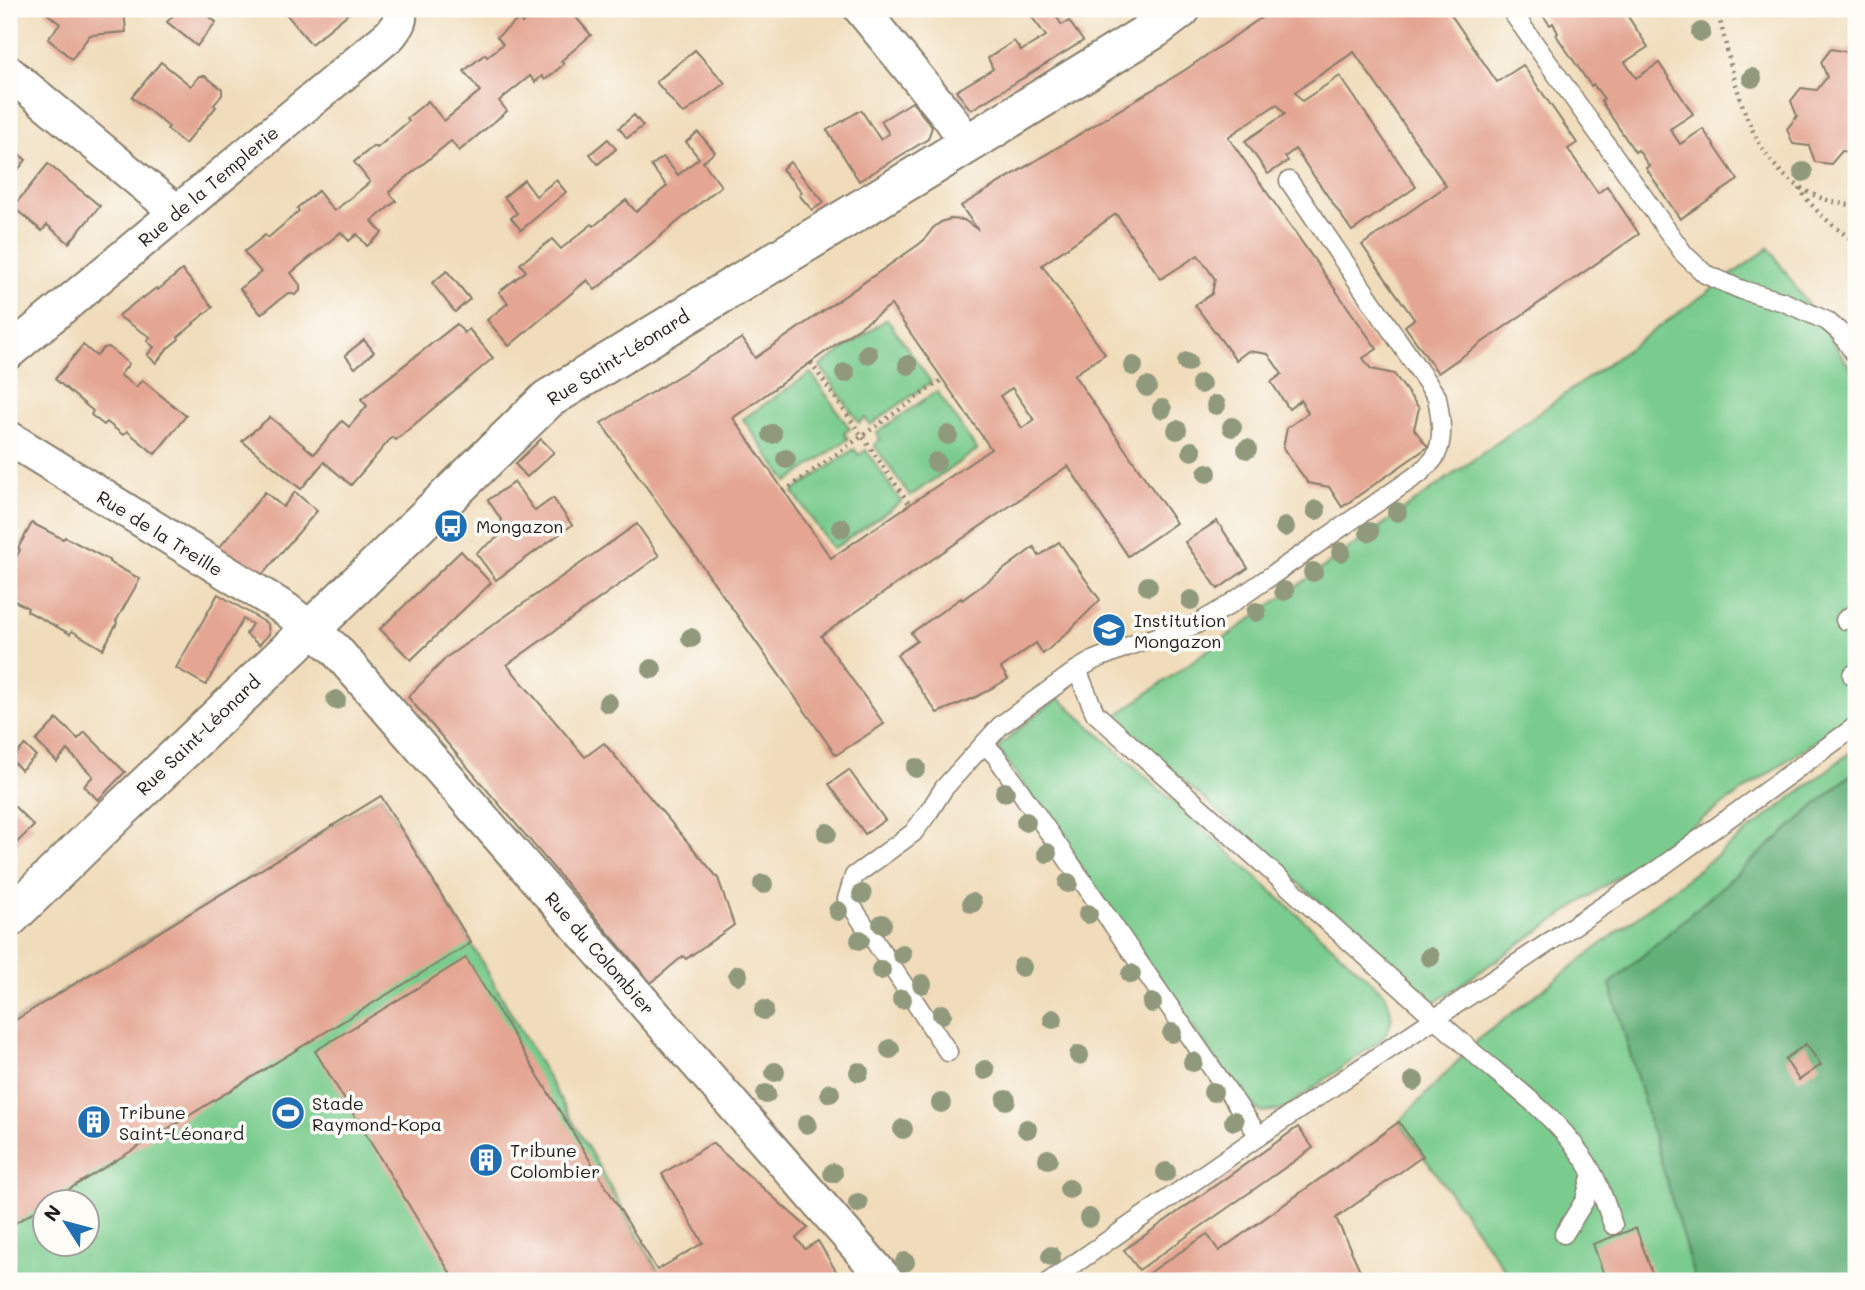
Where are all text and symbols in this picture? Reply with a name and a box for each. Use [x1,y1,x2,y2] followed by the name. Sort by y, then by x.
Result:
[133,120,283,252] street label: Rue de la Templerie
[542,303,694,411] street label: Rue Saint-Léonard
[93,485,227,581] street label: Rue de la Treille
[432,507,470,545] bus stop icon: Mongazon
[476,514,563,538] place label: Mongazon
[1134,608,1226,653] place label: Institution Mongazon
[1090,611,1128,649] school or university icon: Institution Mongazon
[131,670,265,800] street label: Rue Saint-Léonard
[540,886,660,1020] street label: Rue du Colombier
[312,1091,442,1136] place label: Stade Raymond-Kopa
[269,1094,307,1132] sports icon: Stade Raymond-Kopa
[119,1100,244,1145] place label: Tribune Saint-Léonard
[75,1103,113,1141] building icon: Tribune Saint-Léonard
[510,1138,600,1183] place label: Tribune Colombier
[467,1141,505,1179] building icon: Tribune Colombier
[32,1188,102,1258] north arrow
[37,1200,66,1226] text: N

